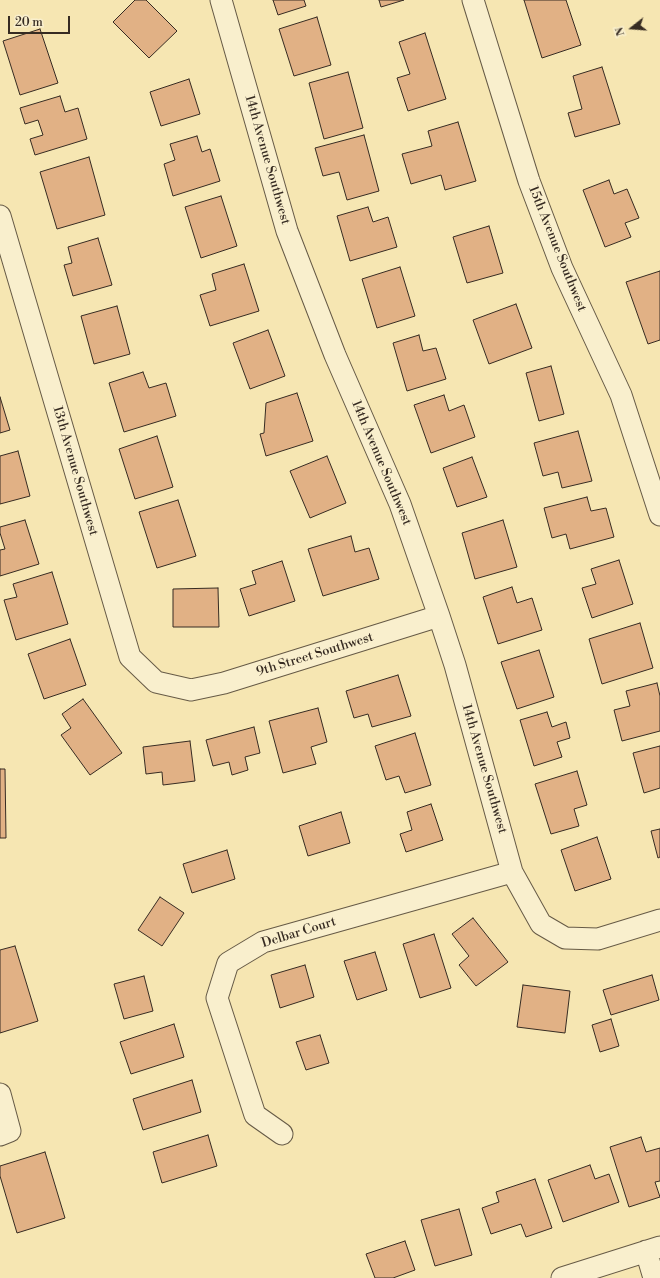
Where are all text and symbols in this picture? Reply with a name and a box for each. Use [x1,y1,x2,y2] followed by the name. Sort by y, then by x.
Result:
[10,8,72,34] scale bar
[612,8,652,48] north arrow
[15,15,43,30] text: 20 m
[613,25,628,38] text: N
[241,93,293,227] street label: 14th Avenue Southwest
[525,184,589,314] street label: 15th Avenue Southwest
[348,398,414,528] street label: 14th Avenue Southwest
[49,404,101,538] street label: 13th Avenue Southwest
[255,630,375,680] street label: 9th Street Southwest
[458,702,510,836] street label: 14th Avenue Southwest
[260,914,338,952] street label: Delbar Court

